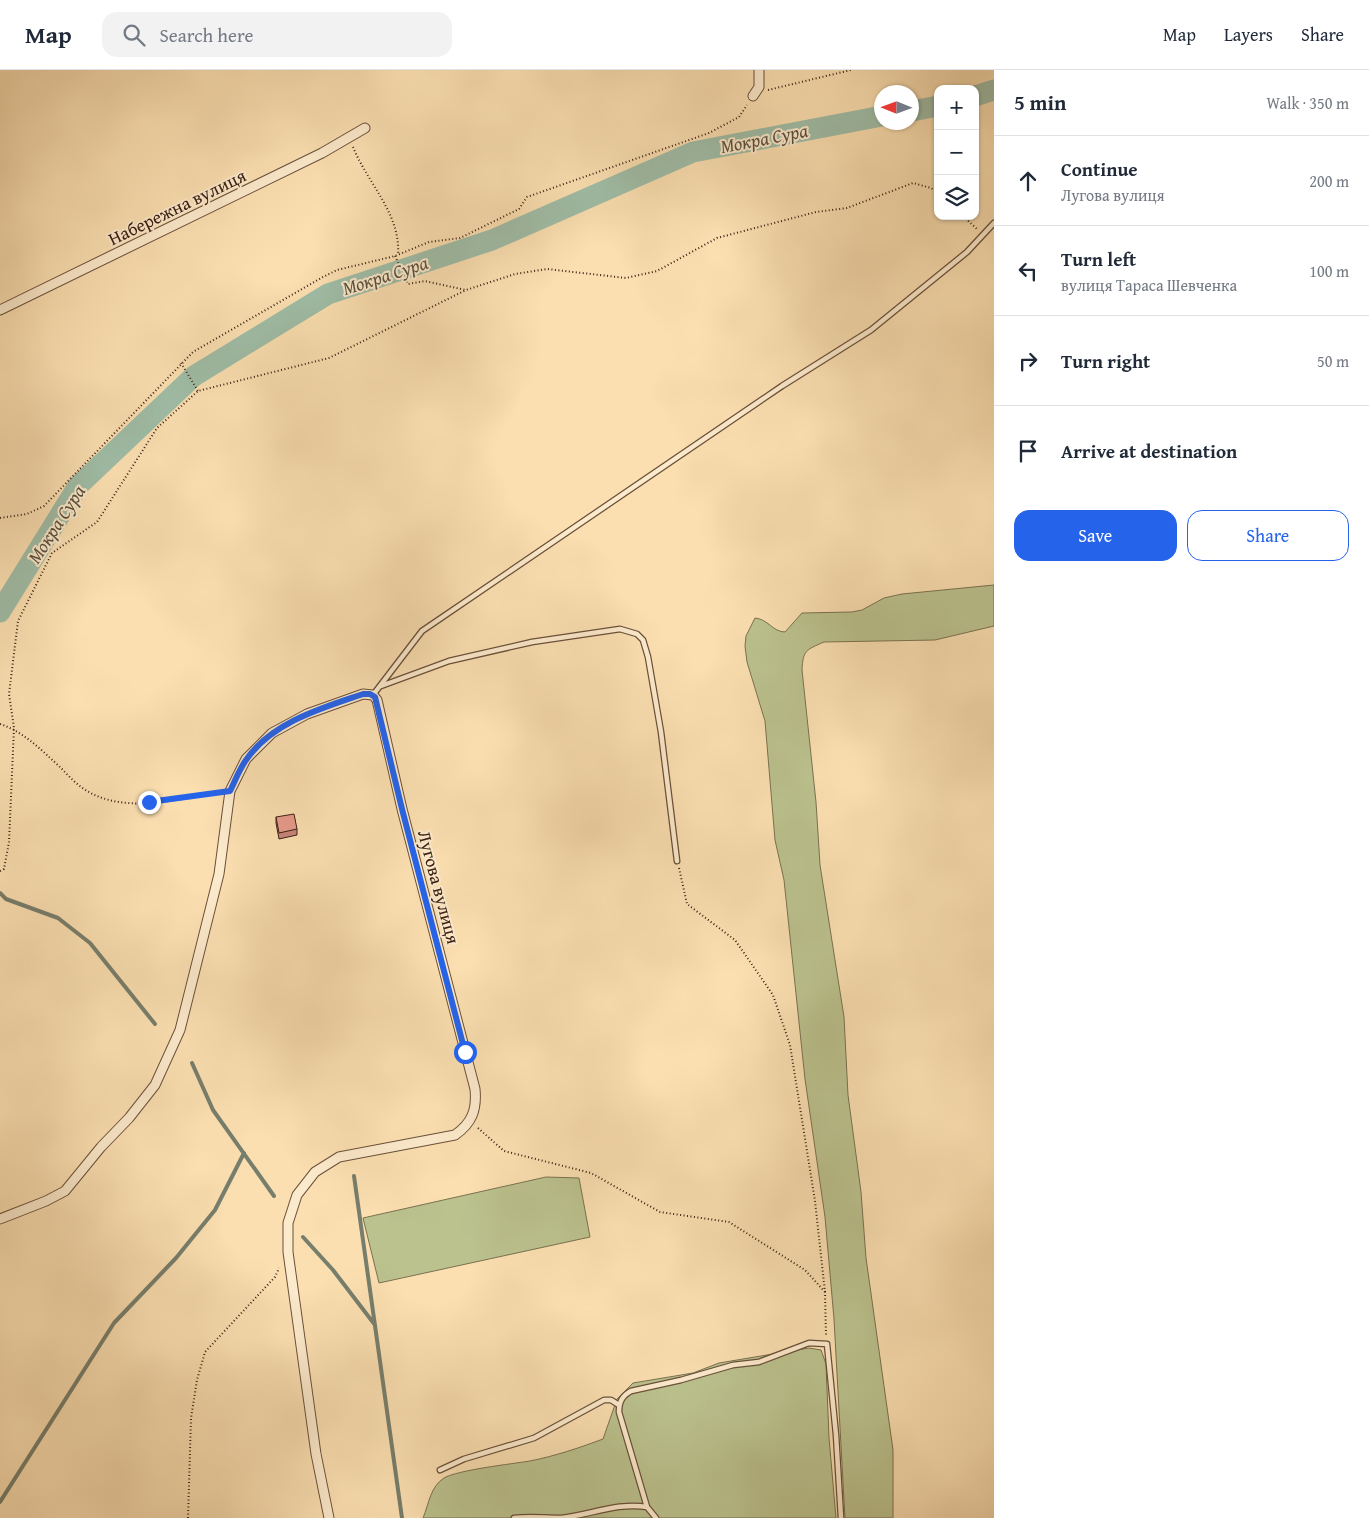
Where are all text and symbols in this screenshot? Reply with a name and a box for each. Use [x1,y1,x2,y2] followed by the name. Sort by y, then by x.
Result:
[102,12,452,57] search box
[25,17,72,52] text: Map
[120,21,148,49] icon: search
[160,21,253,49] text: Search here
[1163,21,1196,48] text: Map
[1224,21,1273,48] text: Layers
[1301,21,1344,48] text: Share
[874,85,919,130] north arrow
[934,85,979,220] map controls
[934,85,979,130] button: +
[1014,87,1066,118] text: 5 min
[1266,91,1349,115] text: Walk · 350 m
[718,116,810,160] water label: Мокра Сура
[934,130,979,175] button: −
[1061,155,1138,183] text: Continue
[103,162,251,252] street label: Набережна вулиця
[1014,167,1042,195] icon: ahead
[1309,169,1349,193] text: 200 m
[934,175,979,220] button: layers
[1061,183,1165,207] text: Лугова вулиця
[1061,245,1136,273] text: Turn left
[338,248,432,302] water label: Мокра Сура
[1014,257,1042,285] icon: left
[1309,259,1349,283] text: 100 m
[1061,273,1237,297] text: вулиця Тараса Шевченка
[1014,347,1042,375] icon: right
[1061,347,1150,375] text: Turn right
[1317,349,1349,373] text: 50 m
[1014,437,1042,465] icon: arrive
[1061,437,1237,465] text: Arrive at destination
[20,479,92,569] water label: Мокра Сура
[1014,510,1177,561] button: Save
[1187,510,1349,561] button: Share
[138,791,161,814] route end
[411,827,467,947] street label: Лугова вулиця
[454,1041,477,1064] route start

